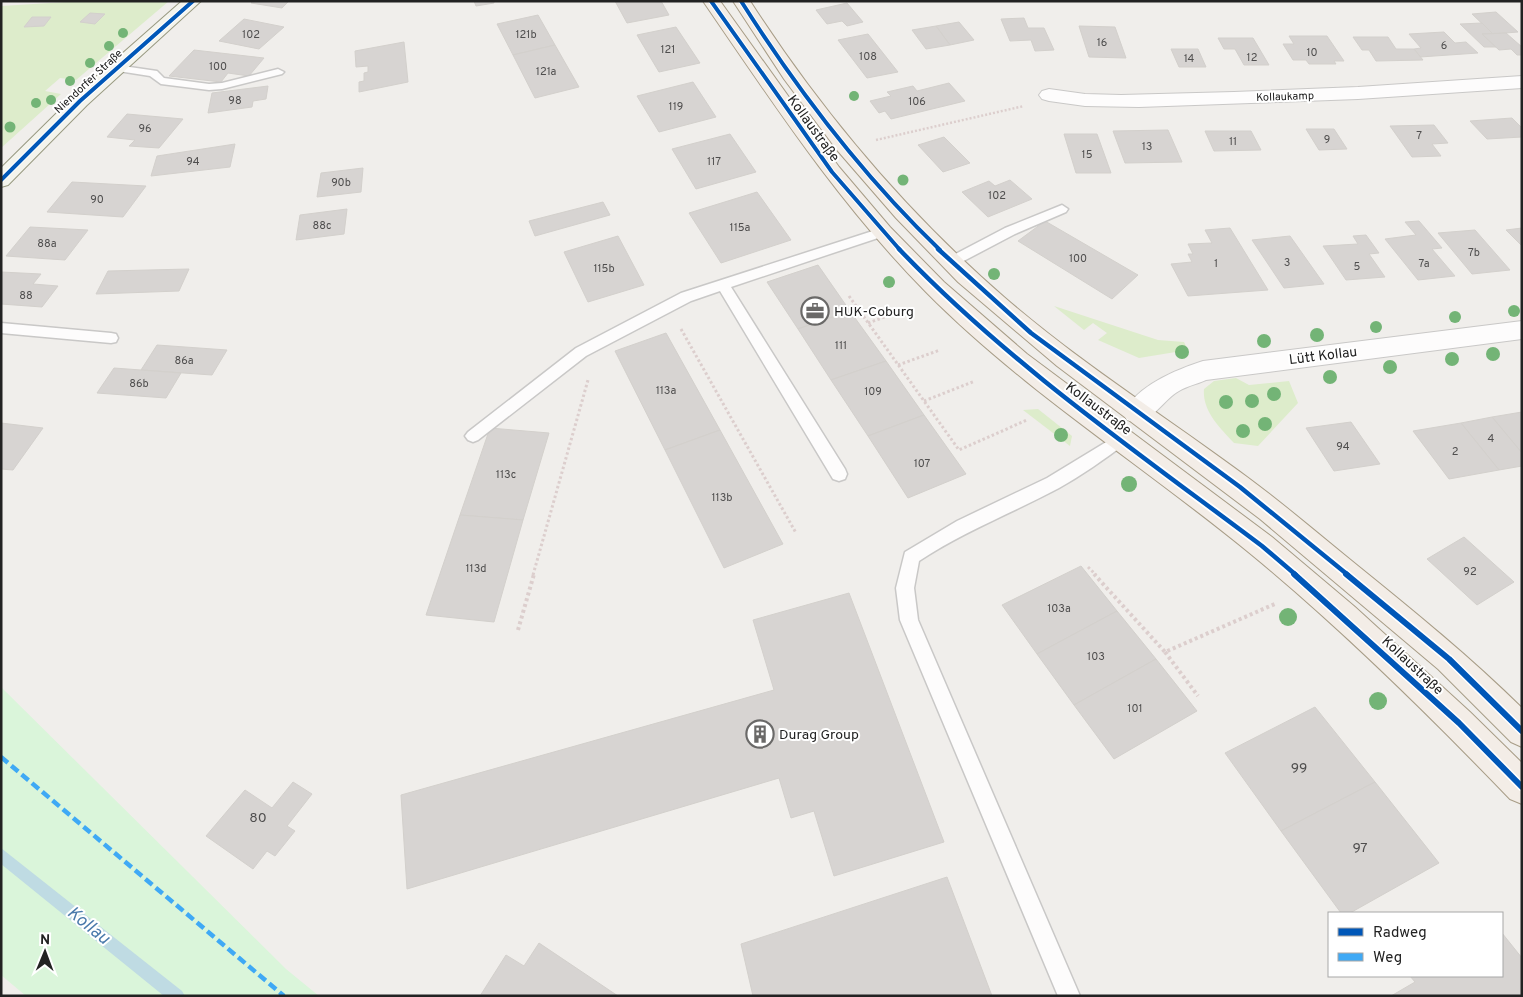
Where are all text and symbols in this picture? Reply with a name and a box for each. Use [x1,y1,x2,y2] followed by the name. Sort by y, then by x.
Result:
[242,28,260,42] house number: 102
[515,28,537,42] house number: 121b
[1097,36,1107,50] house number: 16
[1441,39,1447,53] house number: 6
[661,43,675,57] house number: 121
[1306,46,1318,60] house number: 10
[52,47,126,117] street label: Niendorfer Straße
[859,50,877,64] house number: 108
[1247,51,1257,65] house number: 12
[1184,52,1195,66] house number: 14
[209,60,227,74] house number: 100
[536,65,556,79] house number: 121a
[1256,89,1314,105] street label: Kollaukamp
[783,92,843,166] street label: Kollaustraße
[228,94,242,108] house number: 98
[908,95,926,109] house number: 106
[669,100,683,114] house number: 119
[138,122,152,136] house number: 96
[1416,129,1422,143] house number: 7
[1324,133,1330,147] house number: 9
[1229,135,1237,149] house number: 11
[1142,140,1152,154] house number: 13
[1082,148,1093,162] house number: 15
[186,155,200,169] house number: 94
[707,155,721,169] house number: 117
[331,176,351,190] house number: 90b
[988,189,1006,203] house number: 102
[90,193,104,207] house number: 90
[312,219,332,233] house number: 88c
[730,221,751,235] house number: 115a
[37,237,57,251] house number: 88a
[1468,246,1480,260] house number: 7b
[1069,252,1087,266] house number: 100
[1284,256,1290,270] house number: 3
[1214,257,1218,271] house number: 1
[1418,257,1430,271] house number: 7a
[1354,260,1361,274] house number: 5
[593,262,615,276] house number: 115b
[19,289,33,303] house number: 88
[800,296,830,326] office icon: HUK-Coburg
[834,304,914,321] place label: HUK-Coburg
[835,339,847,353] house number: 111
[1288,344,1358,369] street label: Lütt Kollau
[174,354,194,368] house number: 86a
[129,377,149,391] house number: 86b
[1062,379,1134,440] street label: Kollaustraße
[656,384,677,398] house number: 113a
[864,385,882,399] house number: 109
[1488,432,1495,446] house number: 4
[1336,440,1350,454] house number: 94
[1452,445,1458,459] house number: 2
[914,457,931,471] house number: 107
[496,468,516,482] house number: 113c
[711,491,733,505] house number: 113b
[465,562,487,576] house number: 113d
[1463,565,1477,579] house number: 92
[1047,602,1071,616] house number: 103a
[1378,633,1446,699] street label: Kollaustraße
[1087,650,1105,664] house number: 103
[1127,702,1143,716] house number: 101
[745,719,775,749] building icon: Durag Group
[779,727,859,744] place label: Durag Group
[1291,760,1307,777] house number: 99
[249,810,267,827] house number: 80
[1352,840,1368,857] house number: 97
[62,902,114,951] water label: Kollau
[1328,912,1503,977] legend
[1373,924,1427,943] text: Radweg
[20,927,70,977] north arrow
[40,932,50,949] text: N
[1373,949,1402,968] text: Weg

